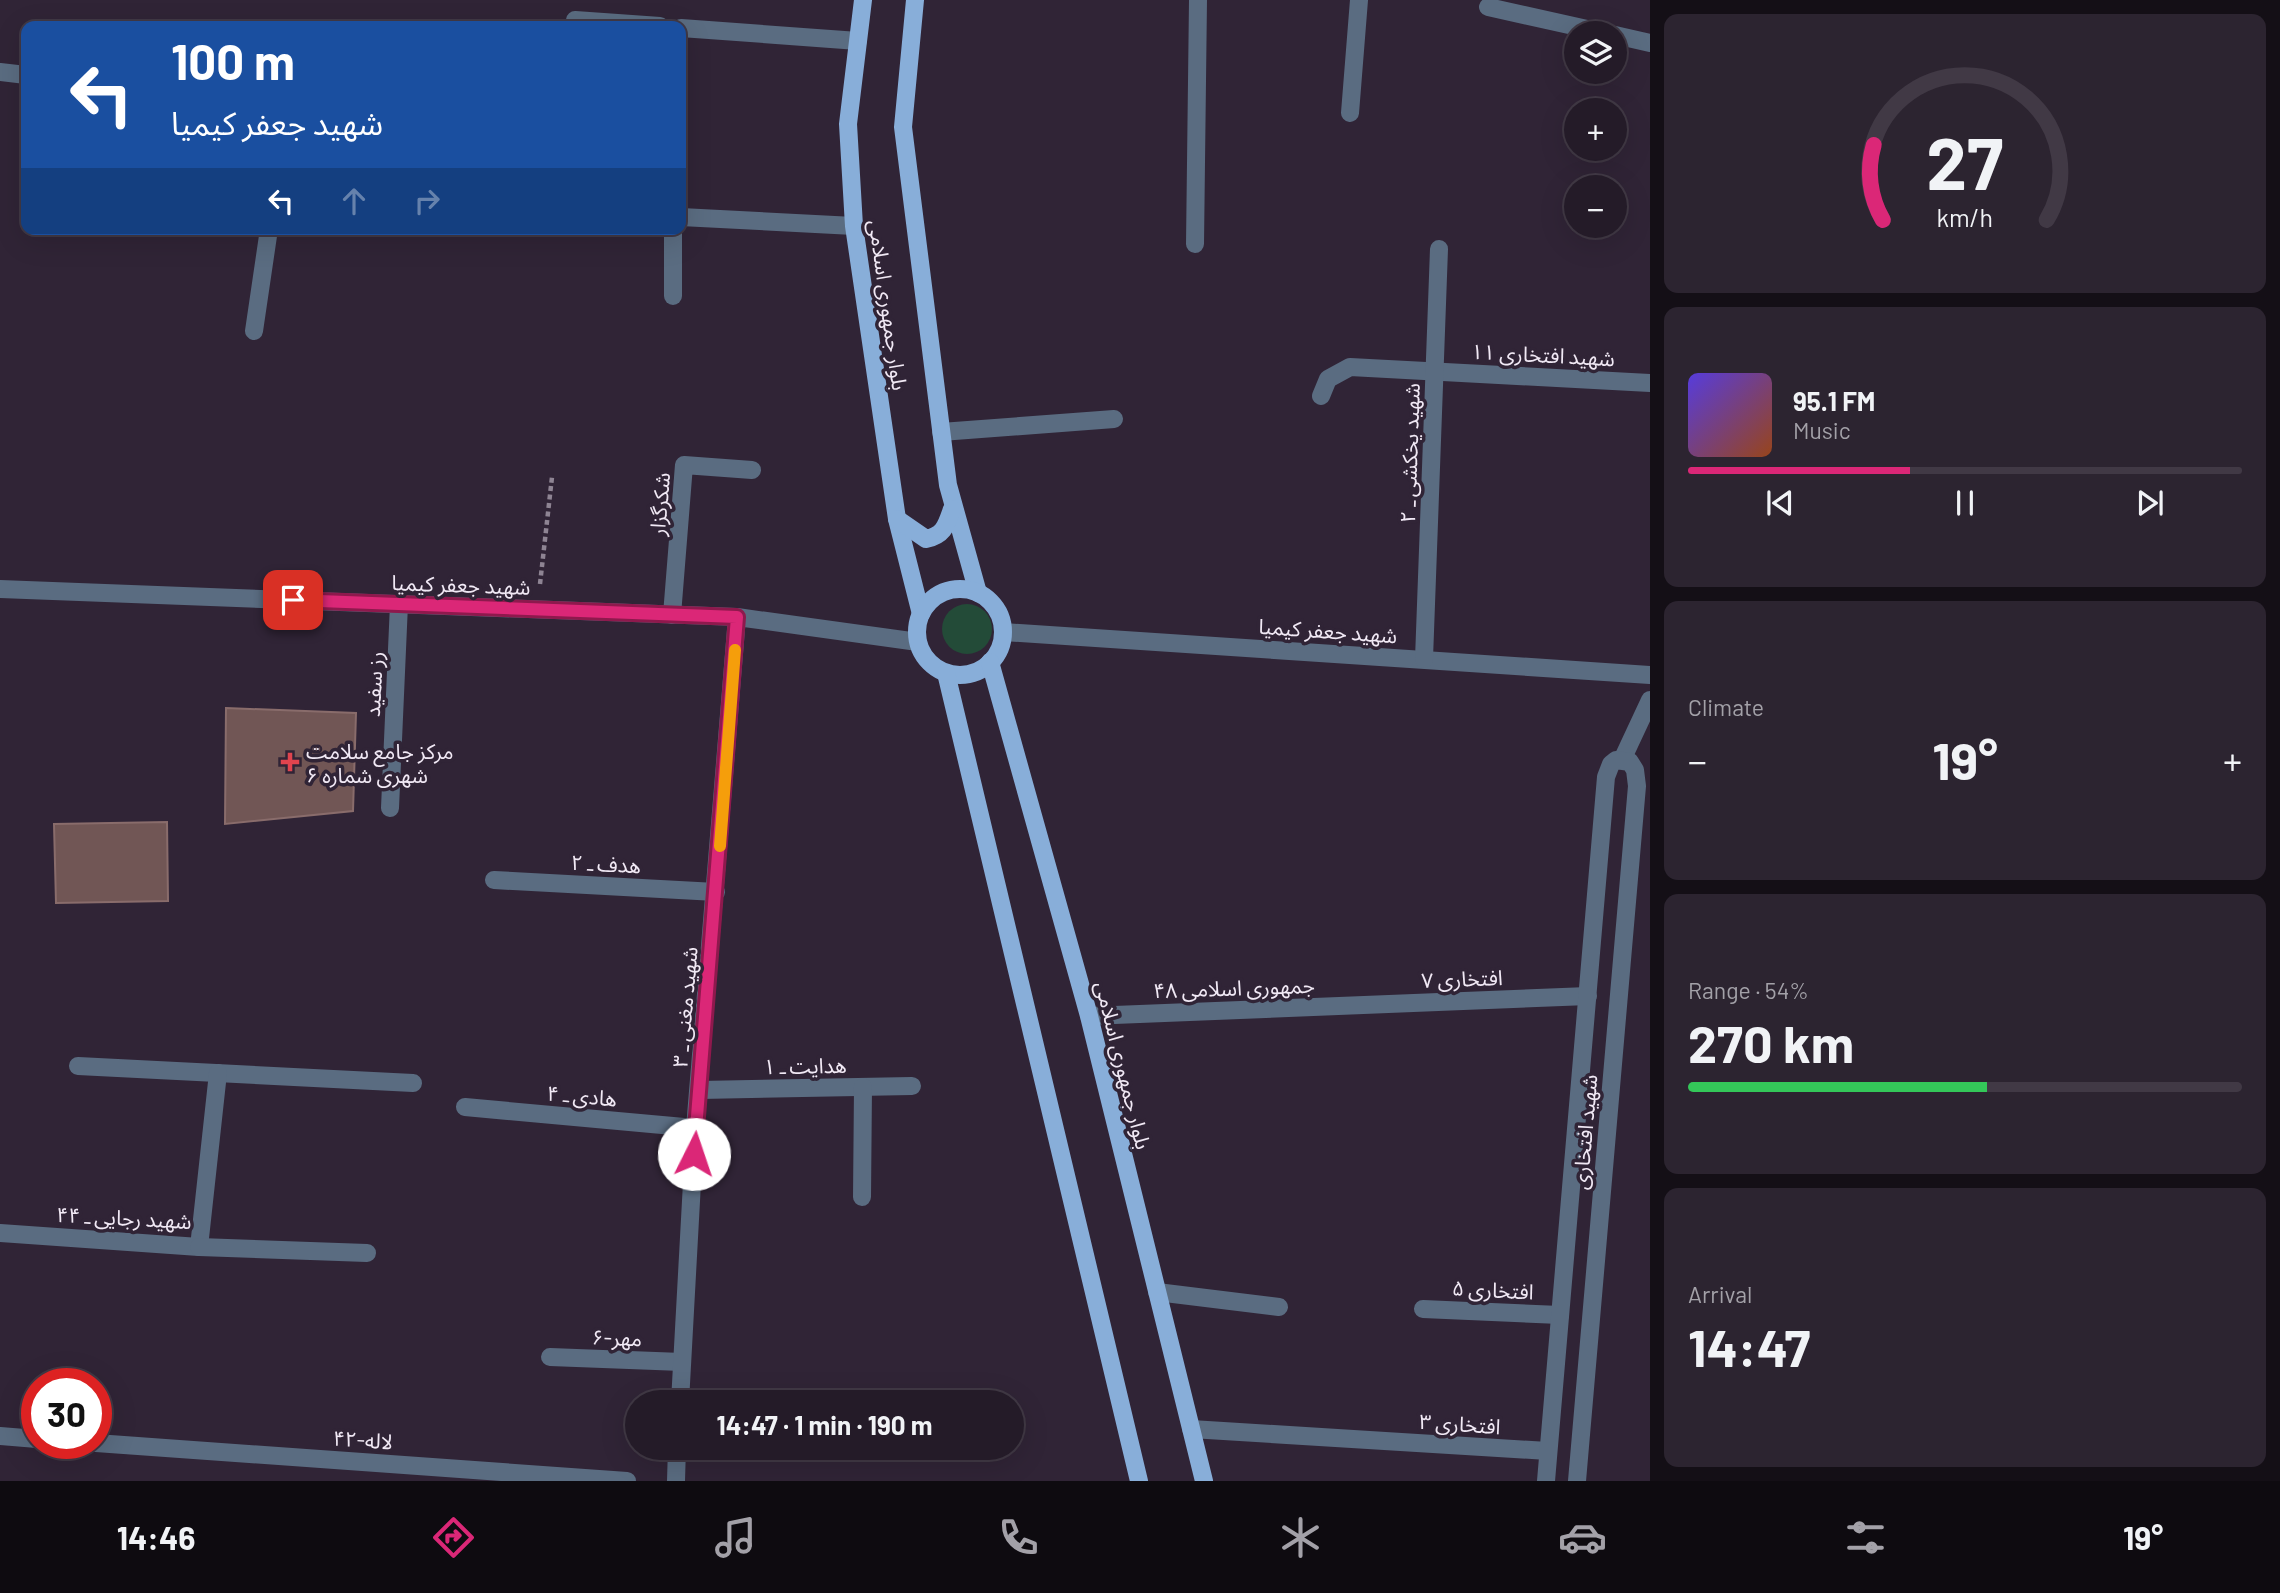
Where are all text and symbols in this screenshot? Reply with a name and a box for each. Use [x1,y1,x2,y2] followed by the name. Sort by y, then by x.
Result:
[1564,21,1627,238] map controls
[1564,21,1627,84] button: layers
[171,31,295,90] text: 100 m
[56,49,147,140] icon: left
[1564,98,1627,161] button: +
[171,103,383,141] text: شهید جعفر کیمیا
[1927,117,2003,205] text: 27
[1564,175,1627,238] button: −
[262,182,300,220] icon: left
[335,182,373,220] icon: ahead
[408,182,446,220] icon: right
[1937,202,1993,232] text: km/h
[864,218,913,392] street label: بلوار جمهوری اسلامی
[1470,338,1616,371] street label: شهید افتخاری ۱۱
[1394,383,1425,523] street label: شهید یخکشی ـ ۲
[1793,385,1875,416] text: 95.1 FM
[1793,416,1851,444] text: Music
[644,471,675,538] street label: شکرگزار
[1761,484,1799,522] icon: previous
[1946,484,1984,522] icon: pause
[2131,484,2169,522] icon: next
[391,569,531,600] street label: شهید جعفر کیمیا
[263,570,323,630] pin
[274,581,312,619] icon: arrive
[1258,613,1398,648] street label: شهید جعفر کیمیا
[359,651,388,717] street label: رز سفید
[1688,693,1764,721] text: Climate
[1932,728,1998,790] text: 19°
[1688,737,1707,783] text: −
[2223,737,2242,783] text: +
[306,738,454,788] place label: مرکز جامع سلامت شهری شماره ۶
[280,752,300,772] marker: مرکز جامع سلامت شهری شماره ۶
[570,849,642,877] street label: هدف ـ ۲
[666,946,703,1068] street label: شهید مغنی ـ ۳
[1421,964,1503,993] street label: افتخاری ۷
[1153,972,1315,1003] street label: جمهوری اسلامی ۴۸
[1688,976,1809,1004] text: Range · 54%
[1090,978,1157,1152] street label: بلوار جمهوری اسلامی
[1688,1011,1854,1073] text: 270 km
[763,1052,847,1078] street label: هدایت ـ ۱
[1567,1073,1602,1191] street label: شهید افتخاری
[546,1079,618,1112] street label: هادی ـ ۴
[657,1117,731,1191] position arrow
[56,1201,192,1234] street label: شهید رجایی ـ ۴۴
[1452,1274,1534,1305] street label: افتخاری ۵
[1688,1280,1752,1308] text: Arrival
[1688,1315,1810,1377] text: 14:47
[591,1324,643,1351] street label: مهر-۶
[21,1368,112,1459] speed limit sign: 30
[1418,1408,1502,1439] street label: افتخاری ۳
[717,1409,932,1440] text: 14:47 · 1 min · 190 m
[332,1424,394,1454] street label: لاله-۴۲
[429,1513,478,1562] icon: directions
[711,1513,760,1562] icon: music
[994,1513,1043,1562] icon: phone
[1276,1513,1325,1562] icon: climate
[1558,1513,1607,1562] icon: car
[1841,1513,1890,1562] icon: filters
[117,1518,196,1556] text: 14:46
[2123,1518,2163,1556] text: 19°

